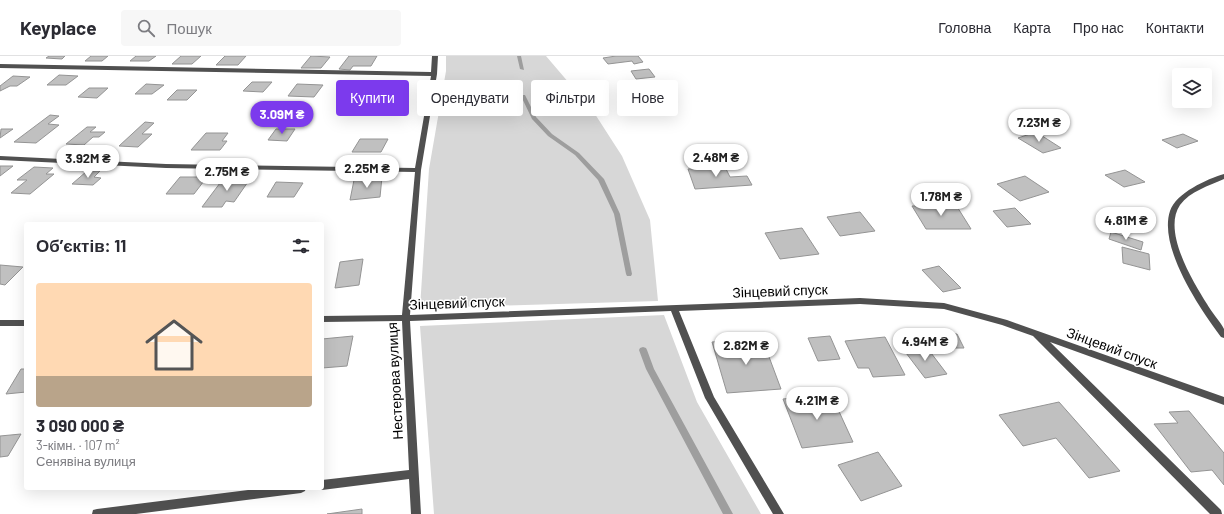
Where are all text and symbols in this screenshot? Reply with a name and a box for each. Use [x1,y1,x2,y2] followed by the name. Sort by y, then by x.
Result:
[121,10,401,46] search box
[20,16,97,39] text: Keyplace
[135,17,157,39] icon: search
[167,19,212,37] text: Пошук
[938,19,991,36] text: Головна
[1013,19,1051,36] text: Карта
[1073,19,1124,36] text: Про нас
[1146,19,1204,36] text: Контакти
[1172,68,1212,108] map controls
[1172,68,1212,108] button: layers
[336,80,409,116] chip: Купити
[417,80,523,116] chip: Орендувати
[531,80,609,116] chip: Фільтри
[617,80,678,116] chip: Нове
[245,101,319,135] pin: 3.09M ₴
[259,106,305,122] text: 3.09M ₴
[1002,109,1076,143] pin: 7.23M ₴
[1017,114,1061,130] text: 7.23M ₴
[679,144,753,178] pin: 2.48M ₴
[51,145,125,179] pin: 3.92M ₴
[693,149,739,165] text: 2.48M ₴
[65,150,111,166] text: 3.92M ₴
[330,155,404,189] pin: 2.25M ₴
[190,158,264,192] pin: 2.75M ₴
[344,160,390,176] text: 2.25M ₴
[205,163,249,179] text: 2.75M ₴
[904,183,978,217] pin: 1.78M ₴
[920,188,962,204] text: 1.78M ₴
[1089,207,1163,241] pin: 4.81M ₴
[1104,212,1148,228] text: 4.81M ₴
[36,235,126,255] text: Об’єктів: 11
[290,235,312,257] icon: filters
[732,280,829,301] street label: Зінцевий спуск
[409,292,506,313] street label: Зінцевий спуск
[138,309,210,381] icon: home
[383,322,406,440] street label: Нестерова вулиця
[1064,323,1161,372] street label: Зінцевий спуск
[888,328,962,362] pin: 4.94M ₴
[709,332,783,366] pin: 2.82M ₴
[902,333,948,349] text: 4.94M ₴
[723,337,769,353] text: 2.82M ₴
[780,387,854,421] pin: 4.21M ₴
[795,392,839,408] text: 4.21M ₴
[36,415,124,435] text: 3 090 000 ₴
[36,437,120,453] text: 3-кімн. · 107 m²
[36,453,136,469] text: Сенявіна вулиця

